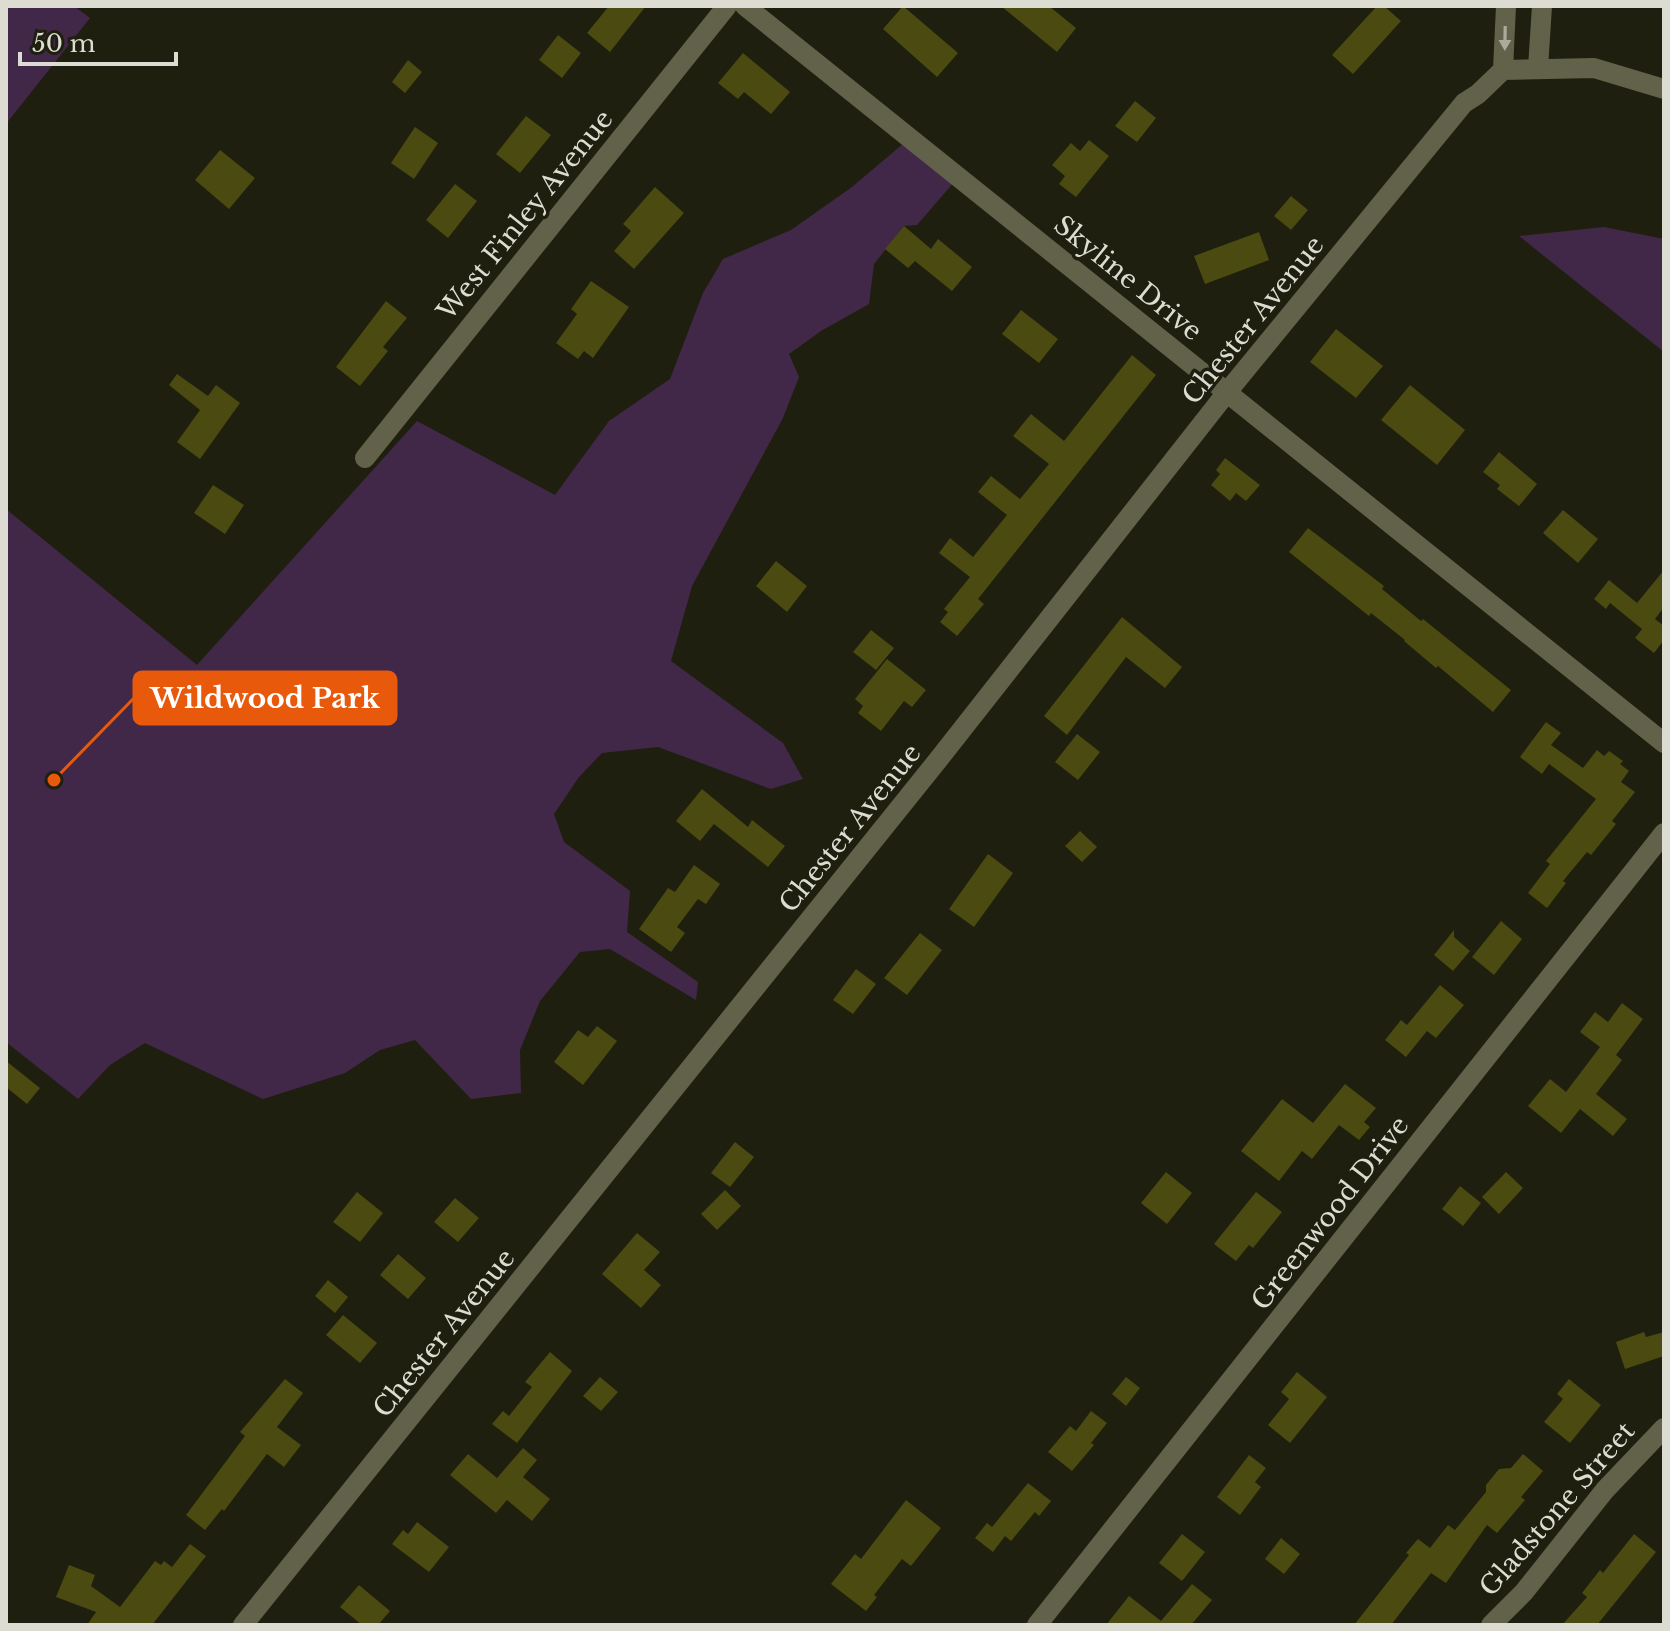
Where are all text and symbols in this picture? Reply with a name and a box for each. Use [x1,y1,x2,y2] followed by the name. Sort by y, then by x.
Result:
[20,16,176,66] scale bar
[1498,26,1511,51] one-way arrow
[32,29,96,58] text: 50 m
[430,103,620,327] street label: West Finley Avenue
[1048,209,1208,347] street label: Skyline Drive
[1175,229,1331,411] street label: Chester Avenue
[134,672,396,724] callout: Wildwood Park
[149,681,380,716] text: Wildwood Park
[772,737,928,919] street label: Chester Avenue
[1244,1110,1416,1316] street label: Greenwood Drive
[366,1242,522,1424] street label: Chester Avenue
[1473,1415,1641,1603] street label: Gladstone Street

